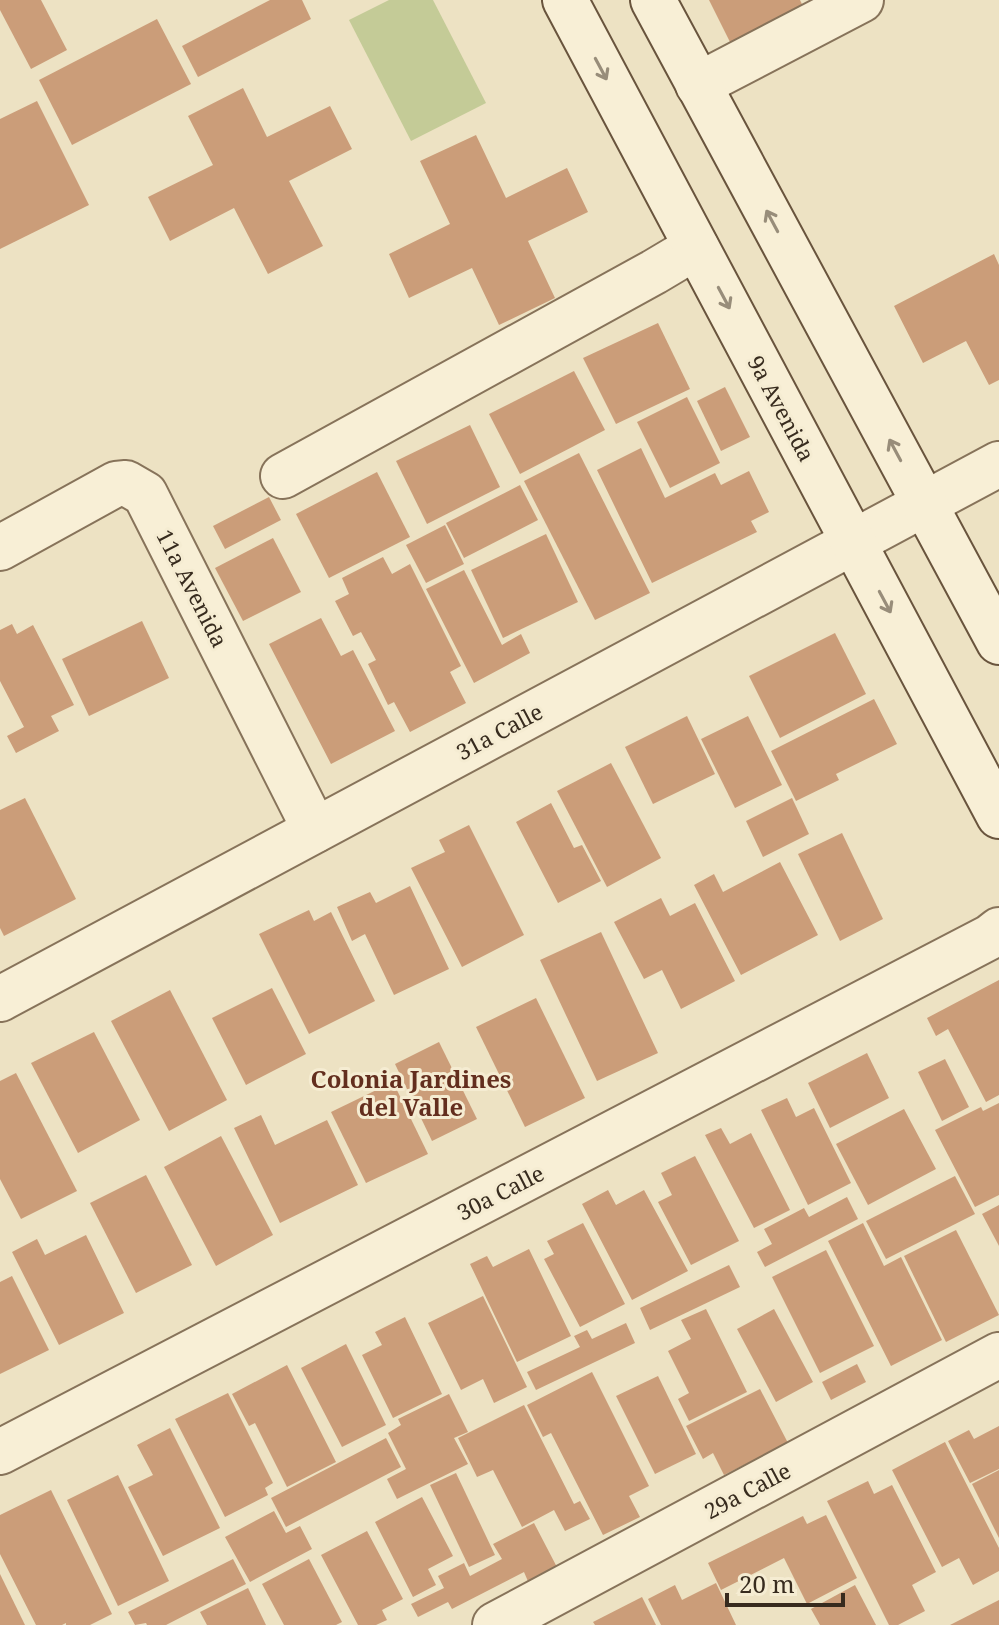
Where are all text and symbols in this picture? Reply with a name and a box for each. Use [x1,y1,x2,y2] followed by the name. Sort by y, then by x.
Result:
[594,56,610,80] one-way arrow
[764,210,780,233] one-way arrow
[716,286,732,310] one-way arrow
[741,350,823,466] street label: 9a Avenida
[887,439,903,462] one-way arrow
[150,524,236,652] street label: 11a Avenida
[878,590,894,613] one-way arrow
[450,696,548,766] street label: 31a Calle
[311,1062,511,1123] district label: Colonia Jardines del Valle
[451,1157,549,1227] street label: 30a Calle
[698,1455,796,1525] street label: 29a Calle
[727,1557,843,1607] scale bar
[739,1567,795,1600] text: 20 m

